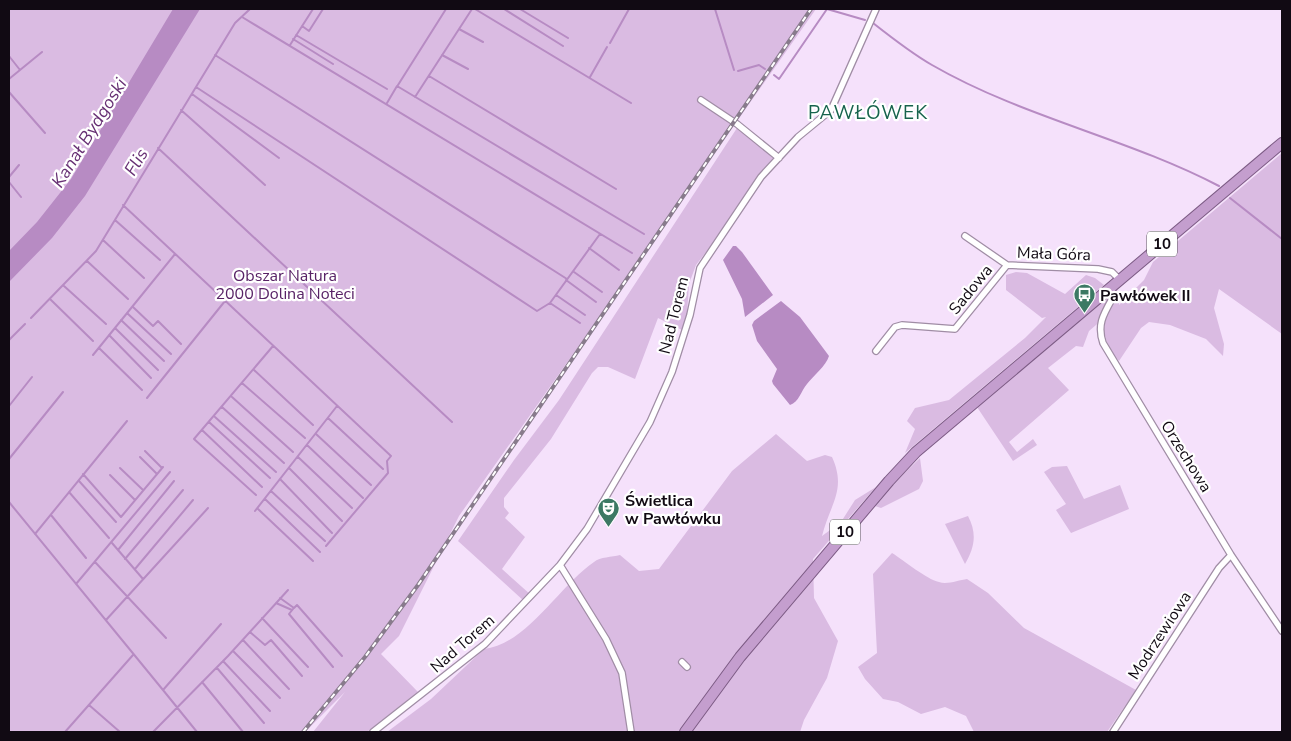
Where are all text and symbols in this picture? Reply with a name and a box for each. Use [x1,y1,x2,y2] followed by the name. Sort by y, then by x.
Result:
[46,73,133,192] water label: Kanał Bydgoski
[808,100,928,126] district label: PAWŁÓWEK
[118,144,154,180] water label: Flis
[1147,232,1177,256] road number: 10
[1017,242,1091,266] street label: Mała Góra
[944,260,998,319] street label: Sadowa
[215,265,355,305] park label: Obszar Natura 2000 Dolina Noteci
[654,274,694,356] street label: Nad Torem
[1072,283,1096,314] bus stop icon: Pawłówek II
[1100,285,1191,307] place label: Pawłówek II
[1155,416,1217,497] street label: Orzechowa
[625,490,721,530] place label: Świetlica w Pawłówku
[597,497,621,528] theatre icon: Świetlica w Pawłówku
[830,520,860,544] road number: 10
[1123,587,1197,684] street label: Modrzewiowa
[426,610,500,678] street label: Nad Torem

